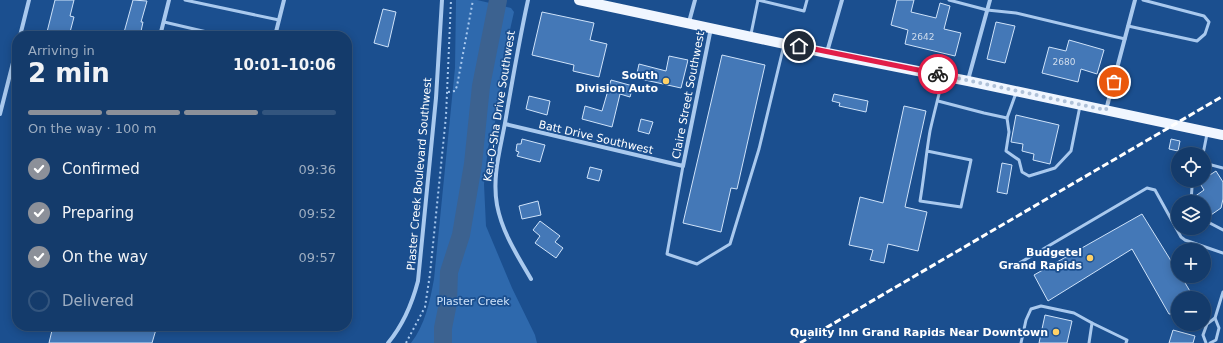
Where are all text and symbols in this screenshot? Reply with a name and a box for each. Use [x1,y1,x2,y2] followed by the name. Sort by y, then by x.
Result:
[481,29,518,182] street label: Ken-O-Sha Drive Southwest
[670,29,707,160] street label: Claire Street Southwest
[782,29,816,63] pin
[912,32,934,42] house number: 2642
[788,35,810,57] icon: home
[28,43,95,58] text: Arriving in
[918,54,958,94] courier
[233,56,336,74] text: 10:01–10:06
[1053,57,1076,67] house number: 2680
[28,58,110,88] text: 2 min
[927,63,949,85] icon: bike
[1097,65,1131,99] pin
[575,69,658,95] place label: South Division Auto
[1103,71,1125,93] icon: bag
[405,76,434,271] street label: Plaster Creek Boulevard Southwest
[661,76,671,86] marker: South Division Auto
[537,118,655,157] street label: Batt Drive Southwest
[28,121,156,136] text: On the way · 100 m
[1171,147,1211,331] map controls
[1171,147,1211,187] button: locate
[28,158,50,180] icon: check
[62,160,140,178] text: Confirmed
[299,162,336,177] text: 09:36
[1171,195,1211,235] button: layers
[28,202,50,224] icon: check
[62,204,134,222] text: Preparing
[299,206,336,221] text: 09:52
[1171,243,1211,283] button: +
[28,246,50,268] icon: check
[999,246,1082,272] place label: Budgetel Grand Rapids
[62,248,148,266] text: On the way
[299,250,336,265] text: 09:57
[1085,253,1095,263] marker: Budgetel Grand Rapids
[1171,291,1211,331] button: −
[62,292,134,310] text: Delivered
[436,295,510,308] park label: Plaster Creek
[790,326,1048,339] place label: Quality Inn Grand Rapids Near Downtown
[1051,327,1061,337] marker: Quality Inn Grand Rapids Near Downtown

